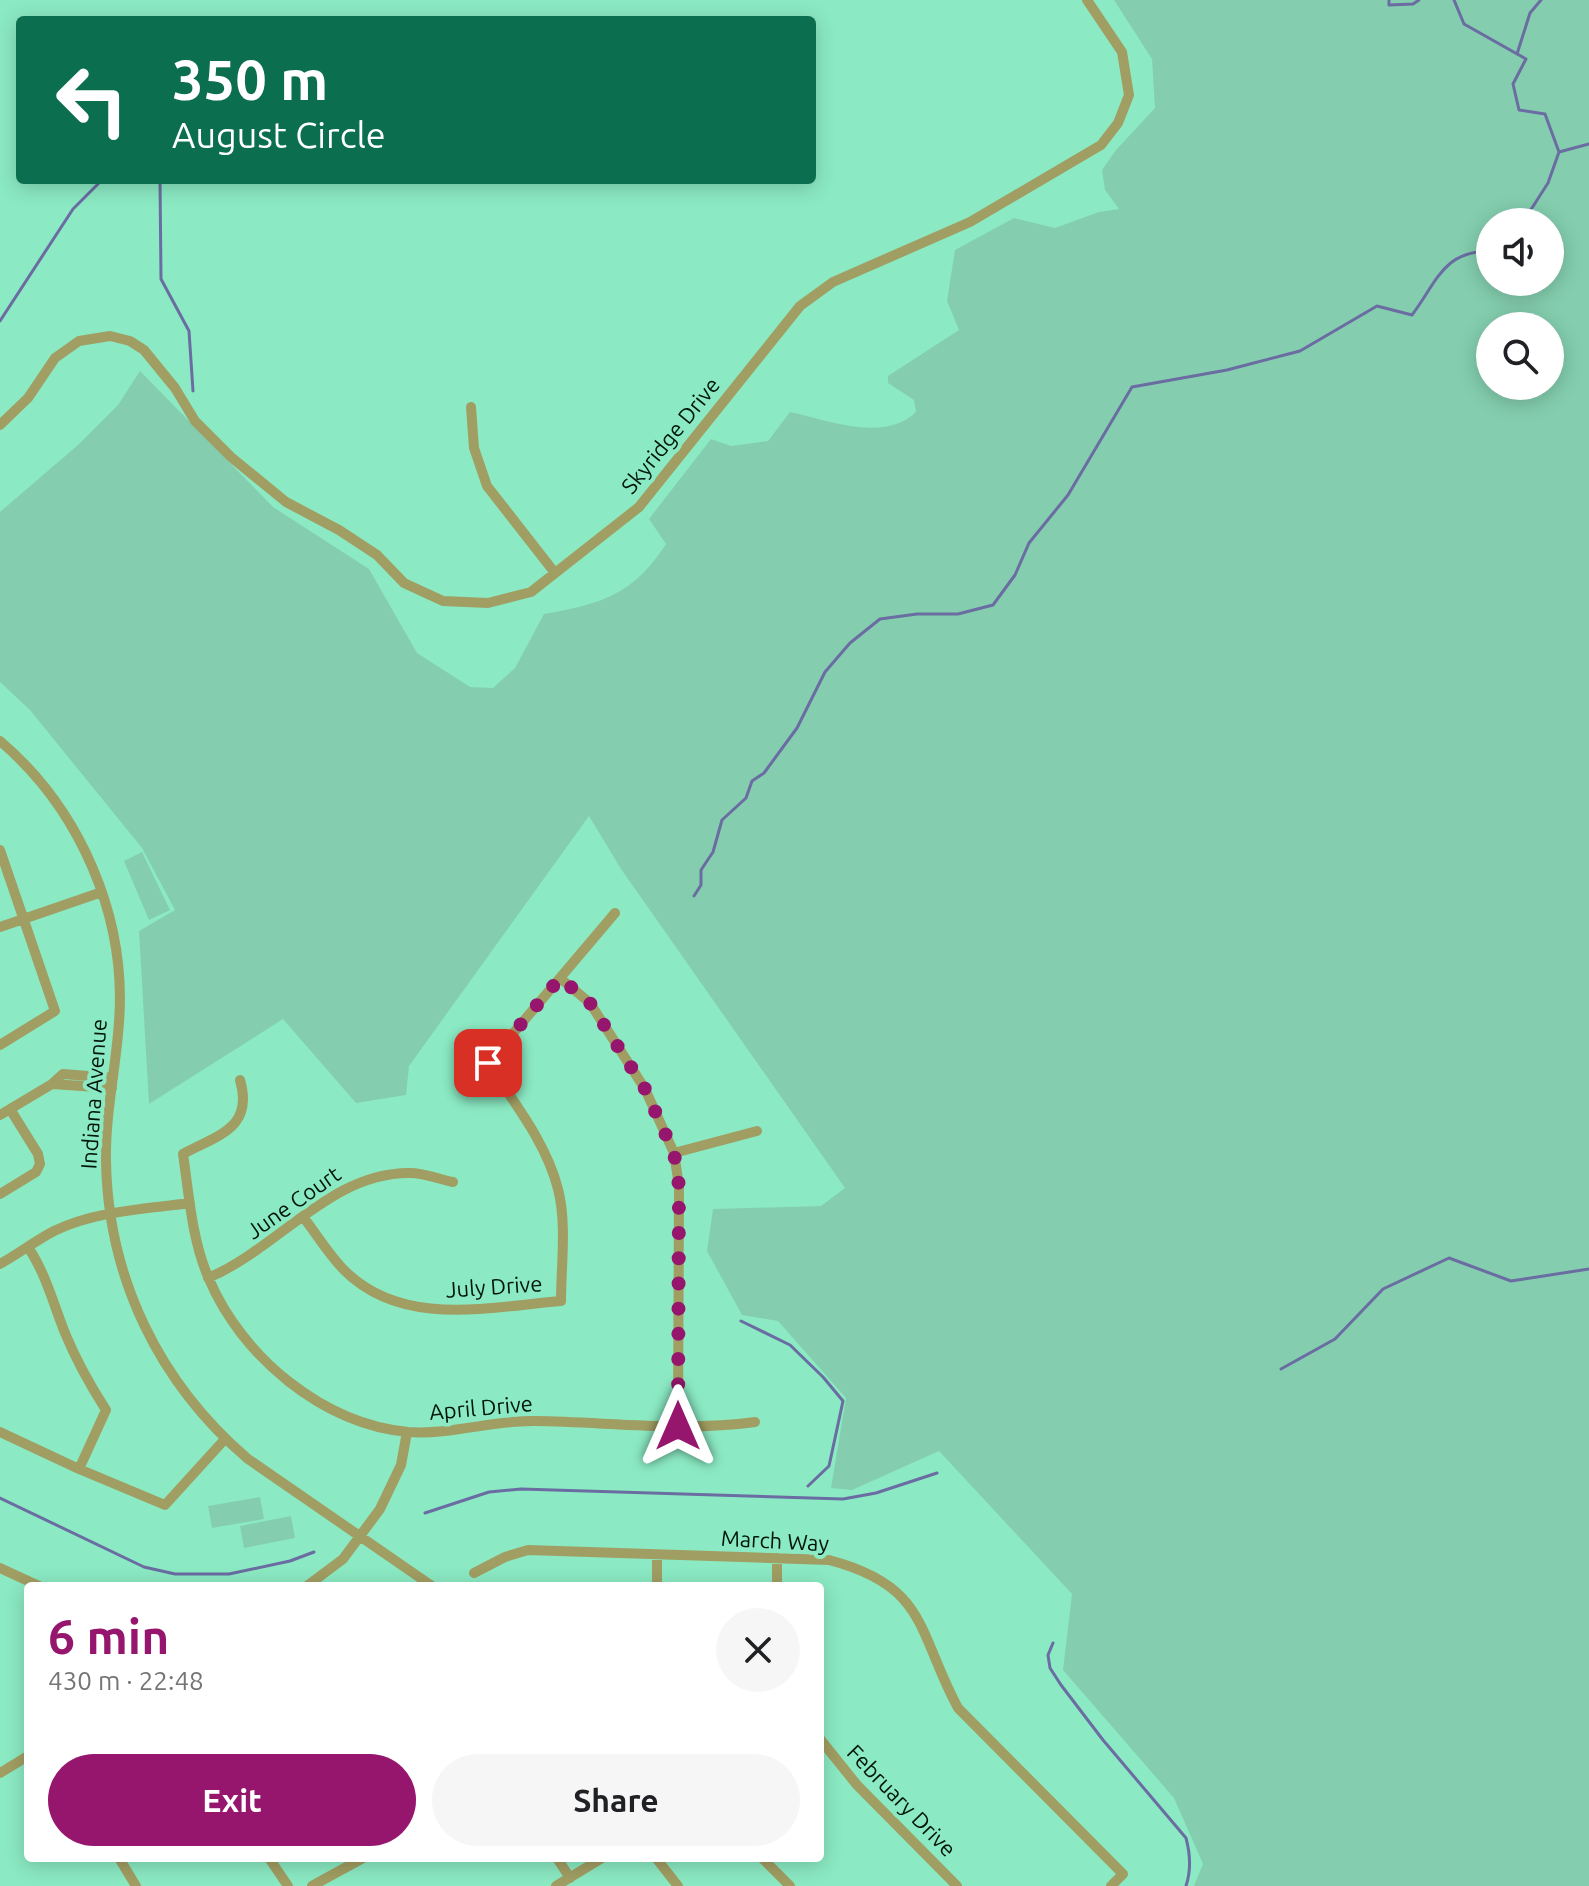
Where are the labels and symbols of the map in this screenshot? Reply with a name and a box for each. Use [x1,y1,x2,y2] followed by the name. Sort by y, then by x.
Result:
[616,372,724,498] street label: Skyridge Drive
[75,1018,111,1170] street label: Indiana Avenue
[454,1029,522,1097] pin
[241,1160,345,1244] street label: June Court
[445,1270,543,1302] street label: July Drive
[636,1384,720,1468] position arrow
[428,1390,534,1424] street label: April Drive
[720,1525,830,1555] street label: March Way
[843,1739,961,1861] street label: February Drive

